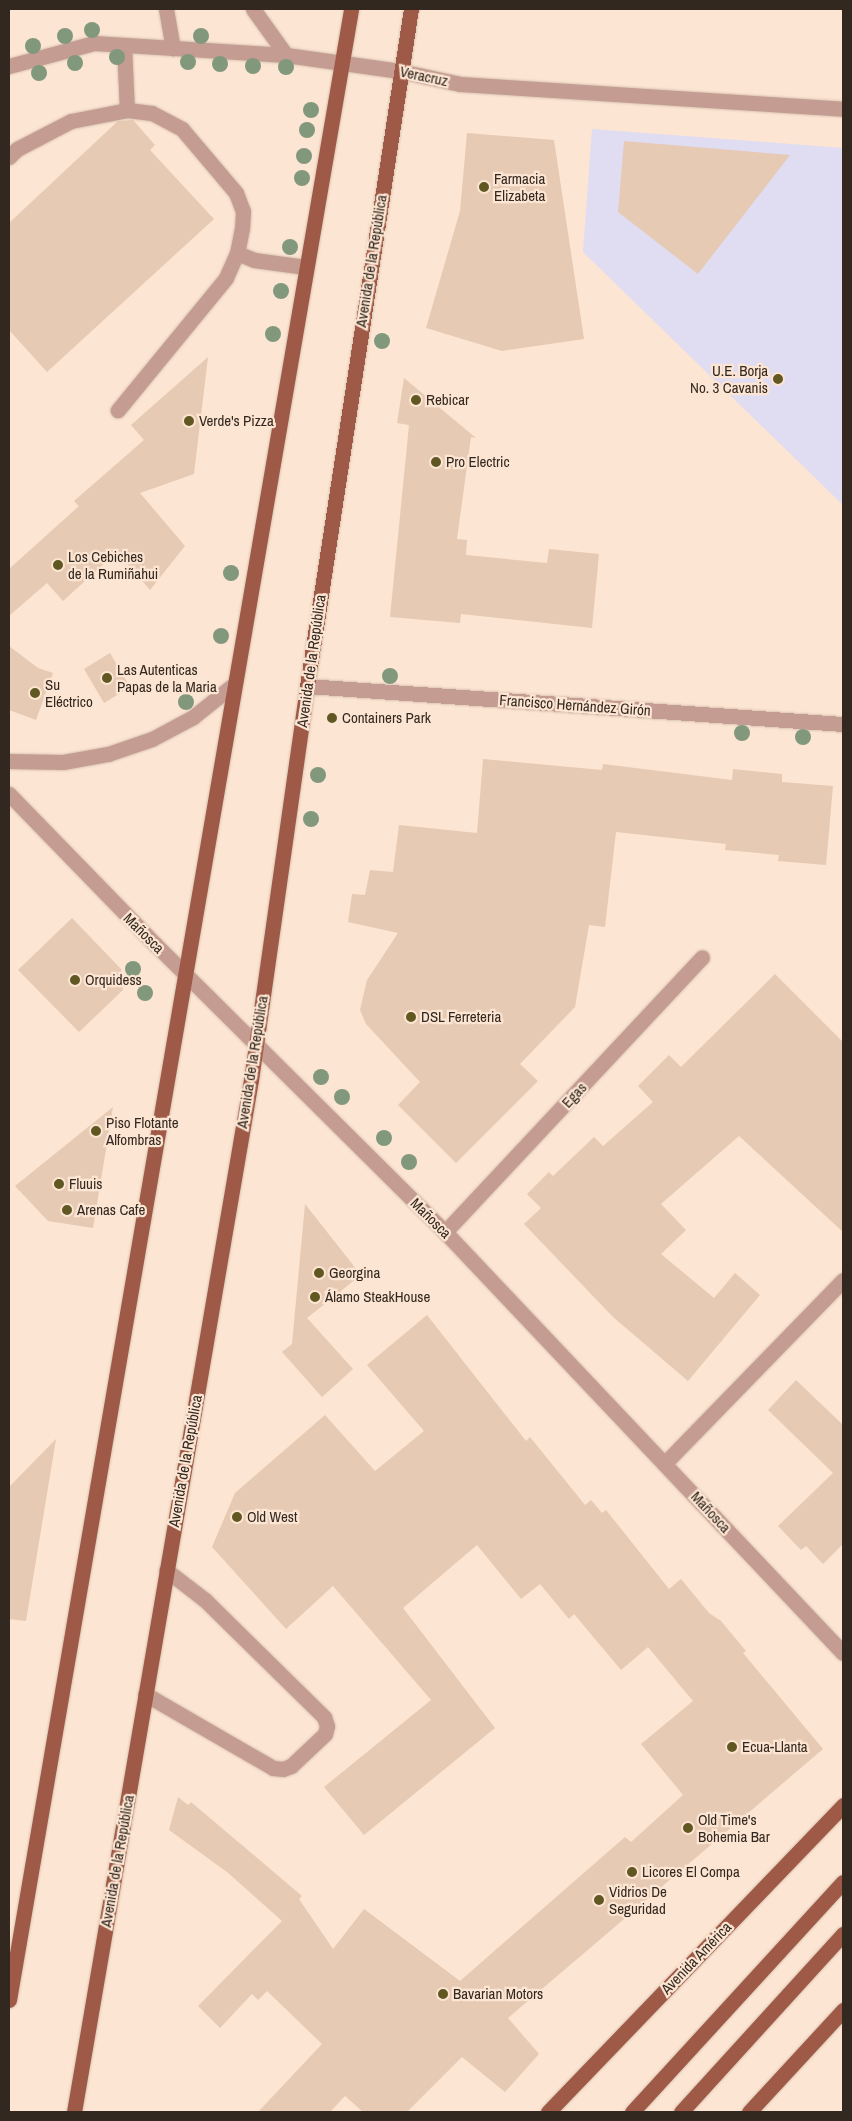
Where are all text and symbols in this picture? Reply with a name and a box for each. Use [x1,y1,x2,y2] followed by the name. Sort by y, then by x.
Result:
[398,62,450,90] street label: Veracruz
[494,169,545,204] place label: Farmacia Elizabeta
[478,181,490,193] marker: Farmacia Elizabeta
[352,194,390,328] street label: Avenida de la República
[690,361,768,396] place label: U.E. Borja No. 3 Cavanis
[772,373,784,385] marker: U.E. Borja No. 3 Cavanis
[426,391,469,409] place label: Rebicar
[410,394,422,406] marker: Rebicar
[199,412,274,430] place label: Verde's Pizza
[183,415,195,427] marker: Verde's Pizza
[446,453,510,471] place label: Pro Electric
[430,456,442,468] marker: Pro Electric
[68,547,158,582] place label: Los Cebiches de la Rumiñahui
[52,559,64,571] marker: Los Cebiches de la Rumiñahui
[293,593,329,729] street label: Avenida de la República
[117,660,217,695] place label: Las Autenticas Papas de la Maria
[101,672,113,684] marker: Las Autenticas Papas de la Maria
[45,675,93,710] place label: Su Eléctrico
[29,687,41,699] marker: Su Eléctrico
[499,691,651,719] street label: Francisco Hernández Girón
[342,709,431,727] place label: Containers Park
[326,712,338,724] marker: Containers Park
[120,909,168,957] street label: Mañosca
[85,971,142,989] place label: Orquidess
[69,974,81,986] marker: Orquidess
[233,995,271,1129] street label: Avenida de la República
[421,1008,502,1026] place label: DSL Ferreteria
[405,1011,417,1023] marker: DSL Ferreteria
[558,1079,590,1111] street label: Egas
[106,1113,178,1148] place label: Piso Flotante Alfombras
[90,1125,102,1137] marker: Piso Flotante Alfombras
[69,1175,102,1193] place label: Fluuis
[53,1178,65,1190] marker: Fluuis
[407,1194,455,1242] street label: Mañosca
[77,1201,145,1219] place label: Arenas Cafe
[61,1204,73,1216] marker: Arenas Cafe
[329,1264,380,1282] place label: Georgina
[313,1267,325,1279] marker: Georgina
[325,1288,430,1306] place label: Álamo SteakHouse
[309,1291,321,1303] marker: Álamo SteakHouse
[165,1394,205,1528] street label: Avenida de la República
[687,1488,735,1536] street label: Mañosca
[247,1508,297,1526] place label: Old West
[231,1511,243,1523] marker: Old West
[742,1738,808,1756] place label: Ecua-Llanta
[726,1741,738,1753] marker: Ecua-Llanta
[97,1794,137,1928] street label: Avenida de la República
[698,1810,770,1845] place label: Old Time's Bohemia Bar
[682,1822,694,1834] marker: Old Time's Bohemia Bar
[642,1863,740,1881] place label: Licores El Compa
[626,1866,638,1878] marker: Licores El Compa
[609,1882,667,1917] place label: Vidrios De Seguridad
[593,1894,605,1906] marker: Vidrios De Seguridad
[657,1918,735,1998] street label: Avenida América
[453,1985,543,2003] place label: Bavarian Motors
[437,1988,449,2000] marker: Bavarian Motors

